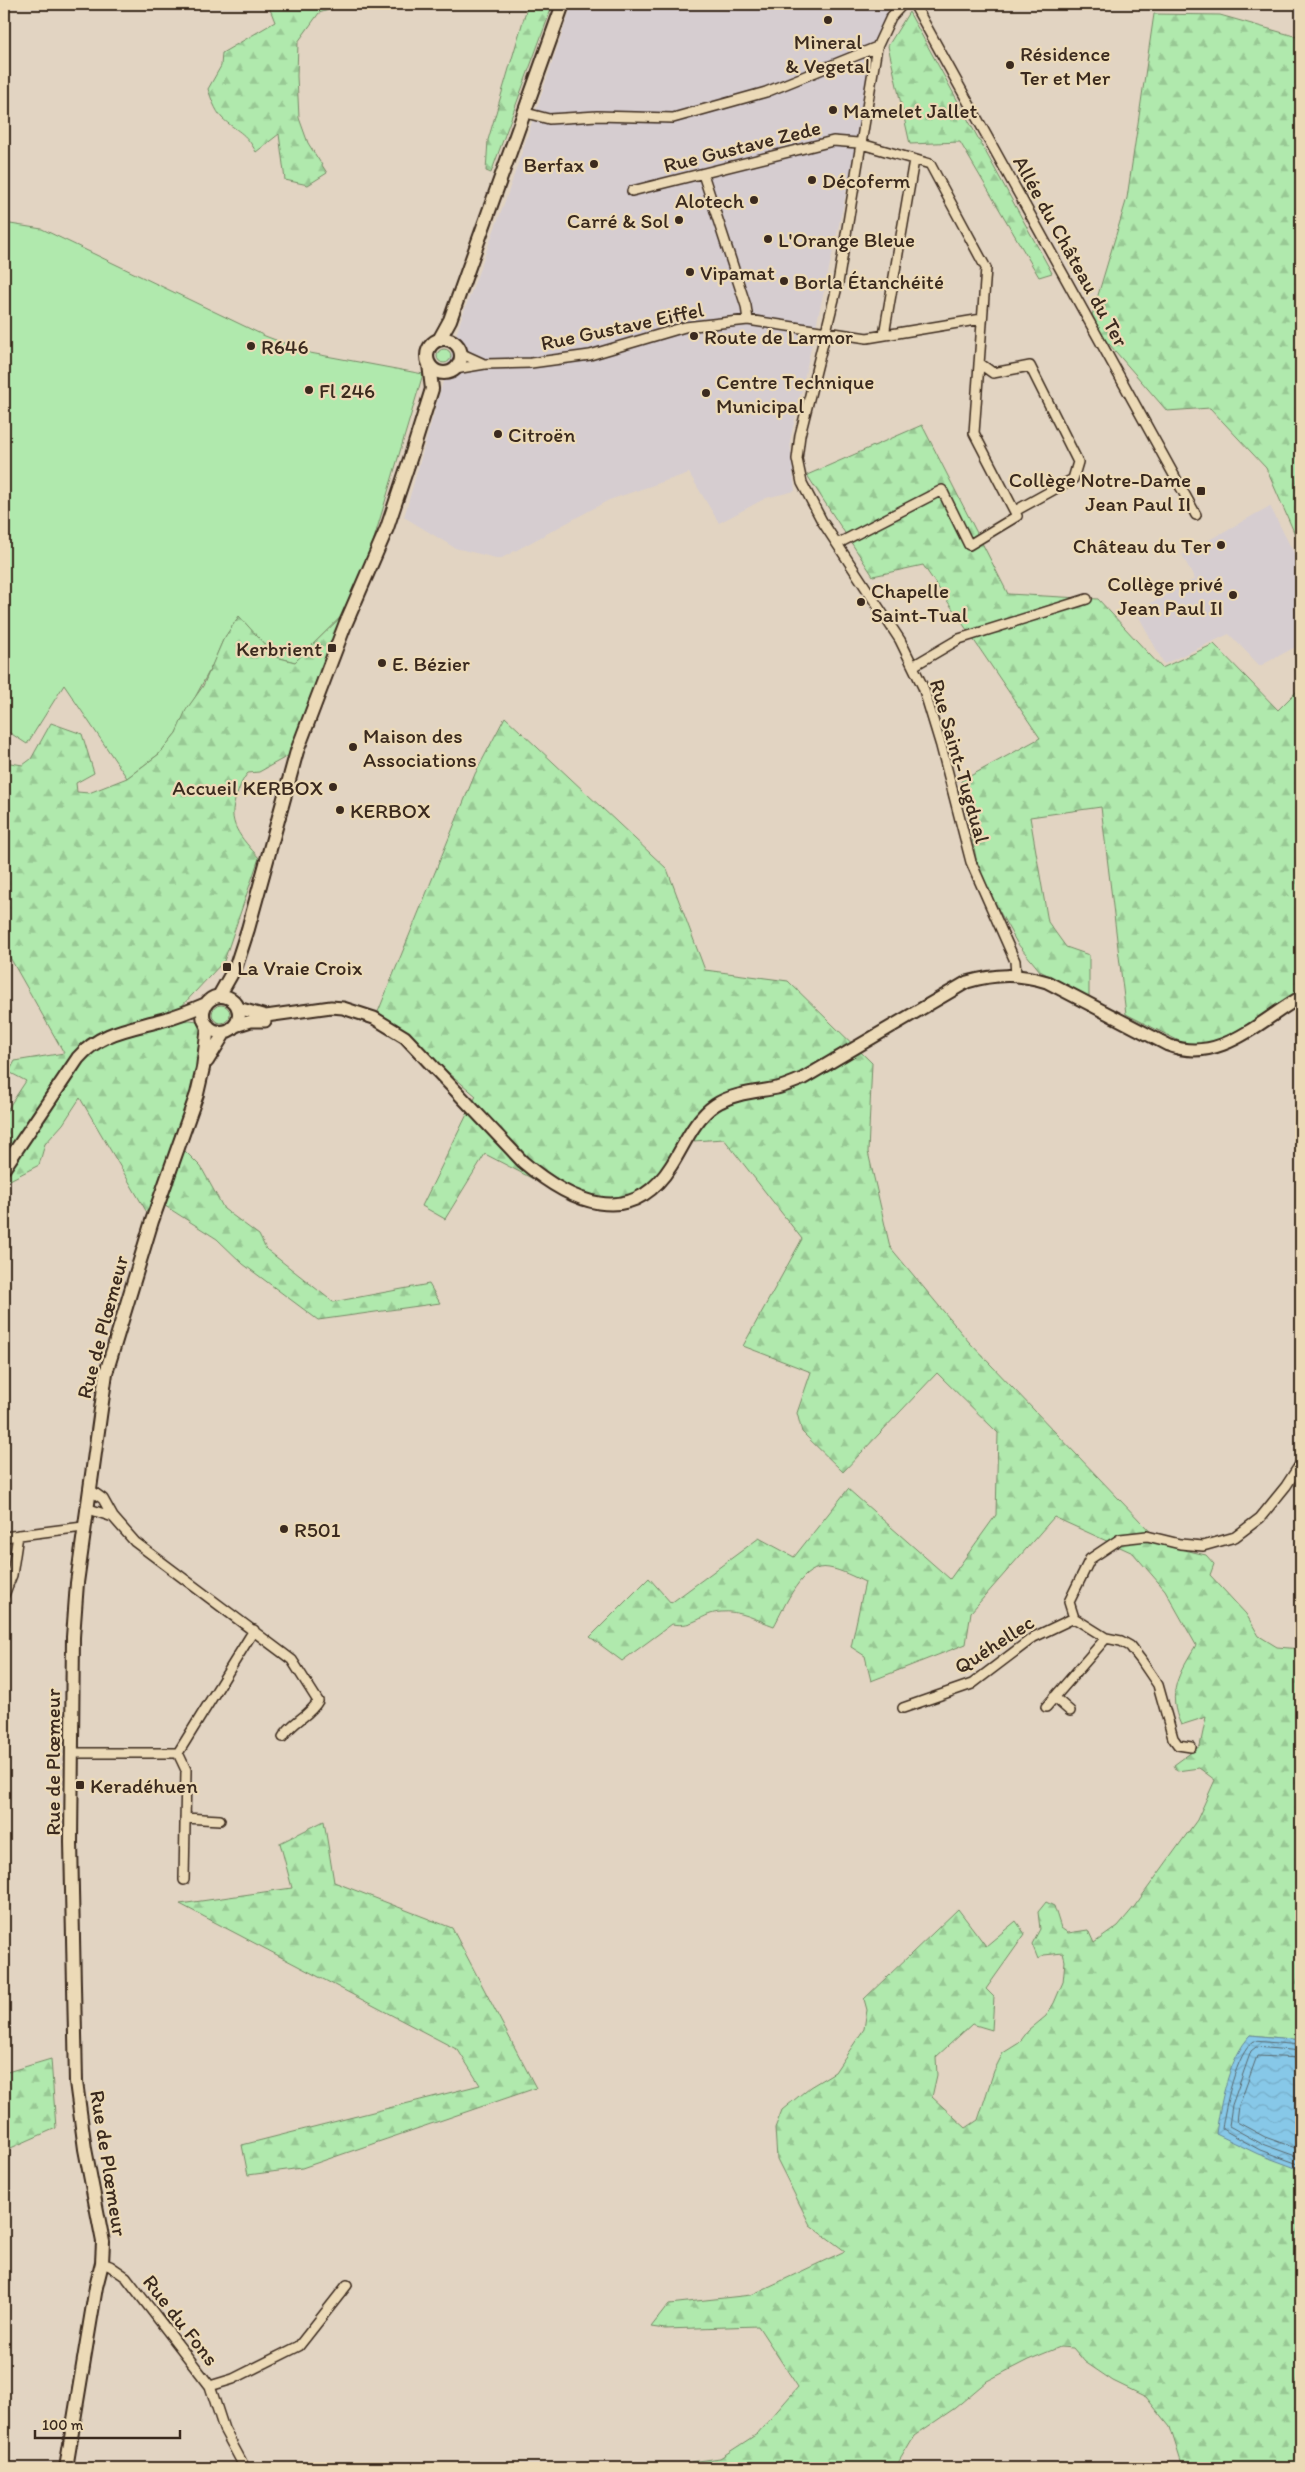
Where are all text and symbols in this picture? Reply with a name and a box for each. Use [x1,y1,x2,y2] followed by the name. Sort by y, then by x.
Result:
[822,14,834,26] marker: Mineral & Vegetal
[785,29,871,78] place label: Mineral & Vegetal
[1020,41,1111,90] place label: Résidence Ter et Mer
[1004,59,1016,71] marker: Résidence Ter et Mer
[843,98,977,123] place label: Mamelet Jallet
[827,104,839,116] marker: Mamelet Jallet
[661,114,823,178] street label: Rue Gustave Zede
[1008,151,1134,351] street label: Allée du Château du Ter
[523,152,585,177] place label: Berfax
[588,158,600,170] marker: Berfax
[822,168,911,193] place label: Décoferm
[806,174,818,186] marker: Décoferm
[675,188,745,213] place label: Alotech
[748,194,760,206] marker: Alotech
[567,208,669,233] place label: Carré & Sol
[673,214,685,226] marker: Carré & Sol
[778,227,915,252] place label: L'Orange Bleue
[762,233,774,245] marker: L'Orange Bleue
[700,260,775,285] place label: Vipamat
[684,266,696,278] marker: Vipamat
[794,269,944,294] place label: Borla Étanchéité
[778,275,790,287] marker: Borla Étanchéité
[538,297,706,355] street label: Rue Gustave Eiffel
[704,324,853,349] place label: Route de Larmor
[688,330,700,342] marker: Route de Larmor
[261,334,309,359] place label: R646
[245,340,257,352] marker: R646
[716,369,874,418] place label: Centre Technique Municipal
[319,378,375,403] place label: Fl 246
[303,384,315,396] marker: Fl 246
[700,387,712,399] marker: Centre Technique Municipal
[508,422,575,447] place label: Citroën
[492,428,504,440] marker: Citroën
[1009,467,1191,516] place label: Collège Notre-Dame Jean Paul II
[1195,485,1207,497] marker: Collège Notre-Dame Jean Paul II
[1073,533,1212,558] place label: Château du Ter
[1215,539,1227,551] marker: Château du Ter
[1107,571,1223,620] place label: Collège privé Jean Paul II
[871,578,968,627] place label: Chapelle Saint-Tual
[1227,589,1239,601] marker: Collège privé Jean Paul II
[855,596,867,608] marker: Chapelle Saint-Tual
[236,636,322,661] place label: Kerbrient
[326,642,338,654] marker: Kerbrient
[392,651,470,676] place label: E. Bézier
[376,657,388,669] marker: E. Bézier
[925,676,995,846] street label: Rue Saint-Tugdual
[363,723,477,772] place label: Maison des Associations
[347,741,359,753] marker: Maison des Associations
[172,775,324,800] place label: Accueil KERBOX
[327,781,339,793] marker: Accueil KERBOX
[350,798,431,823] place label: KERBOX
[334,804,346,816] marker: KERBOX
[237,955,363,980] place label: La Vraie Croix
[221,961,233,973] marker: La Vraie Croix
[71,1252,133,1401] street label: Rue de Plœmeur
[294,1517,341,1542] place label: R501
[278,1523,290,1535] marker: R501
[949,1609,1039,1679] street label: Quéhellec
[40,1688,65,1836] street label: Rue de Plœmeur
[90,1773,198,1798] place label: Keradéhuen
[74,1779,86,1791] marker: Keradéhuen
[85,2088,133,2238] street label: Rue de Plœmeur
[138,2270,224,2370] street label: Rue du Fons
[35,2407,180,2439] scale bar
[42,2416,84,2434] text: 100 m

